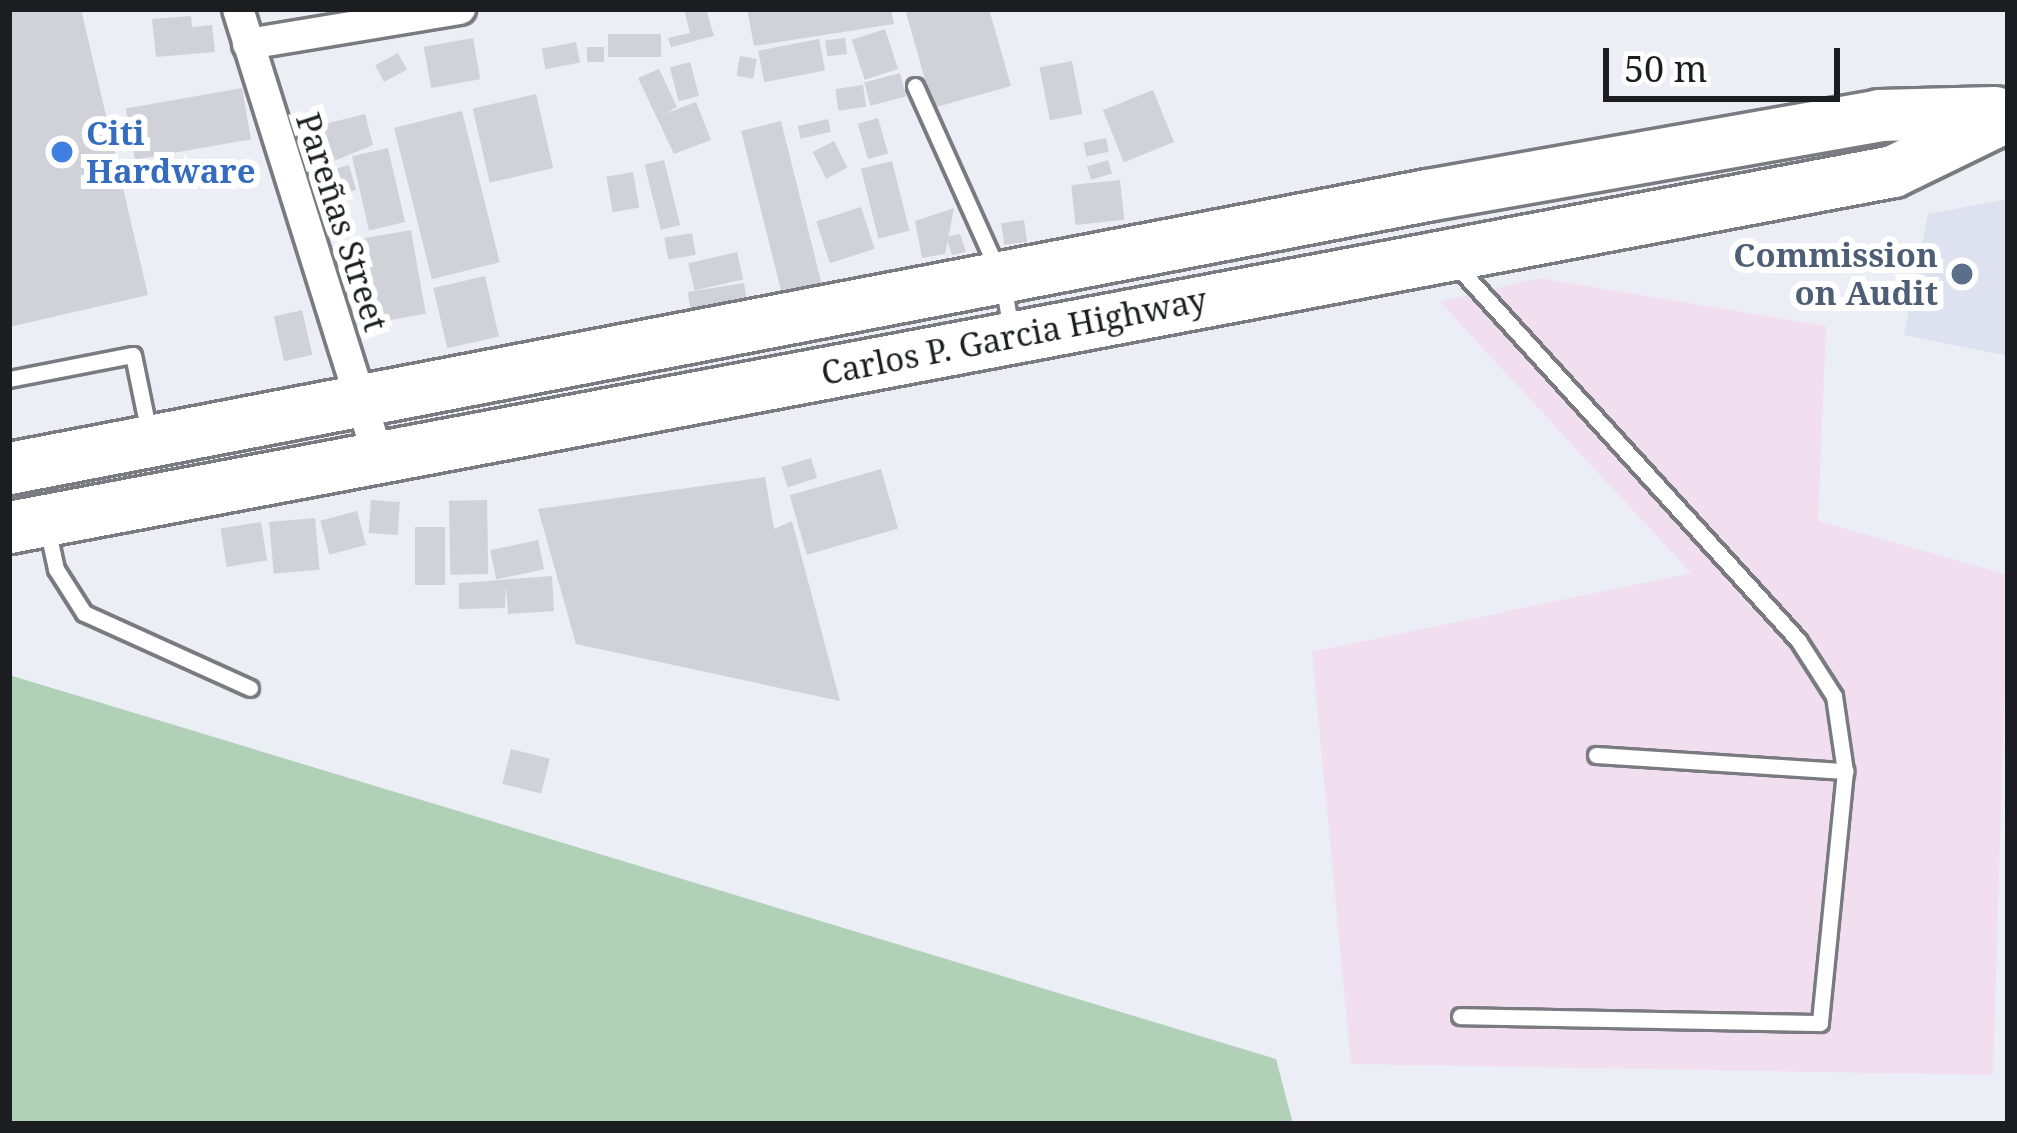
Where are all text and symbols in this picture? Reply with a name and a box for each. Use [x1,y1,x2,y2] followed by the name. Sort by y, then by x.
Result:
[1609,24,1846,98] scale bar
[1624,44,1708,93] text: 50 m
[288,108,396,336] street label: Pareñas Street
[86,113,256,191] place label: Citi Hardware
[49,139,75,165] marker: Citi Hardware
[1733,235,1938,313] place label: Commission on Audit
[1949,261,1975,287] marker: Commission on Audit
[818,279,1210,393] street label: Carlos P. Garcia Highway

